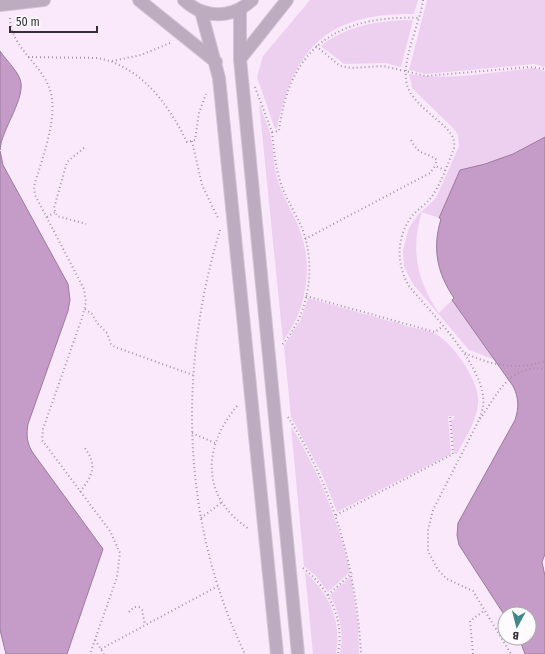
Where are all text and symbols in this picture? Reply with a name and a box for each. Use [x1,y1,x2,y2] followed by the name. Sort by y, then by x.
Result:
[10,8,97,34] scale bar
[16,15,40,29] text: 50 m
[497,606,537,646] north arrow
[512,629,520,642] text: B

